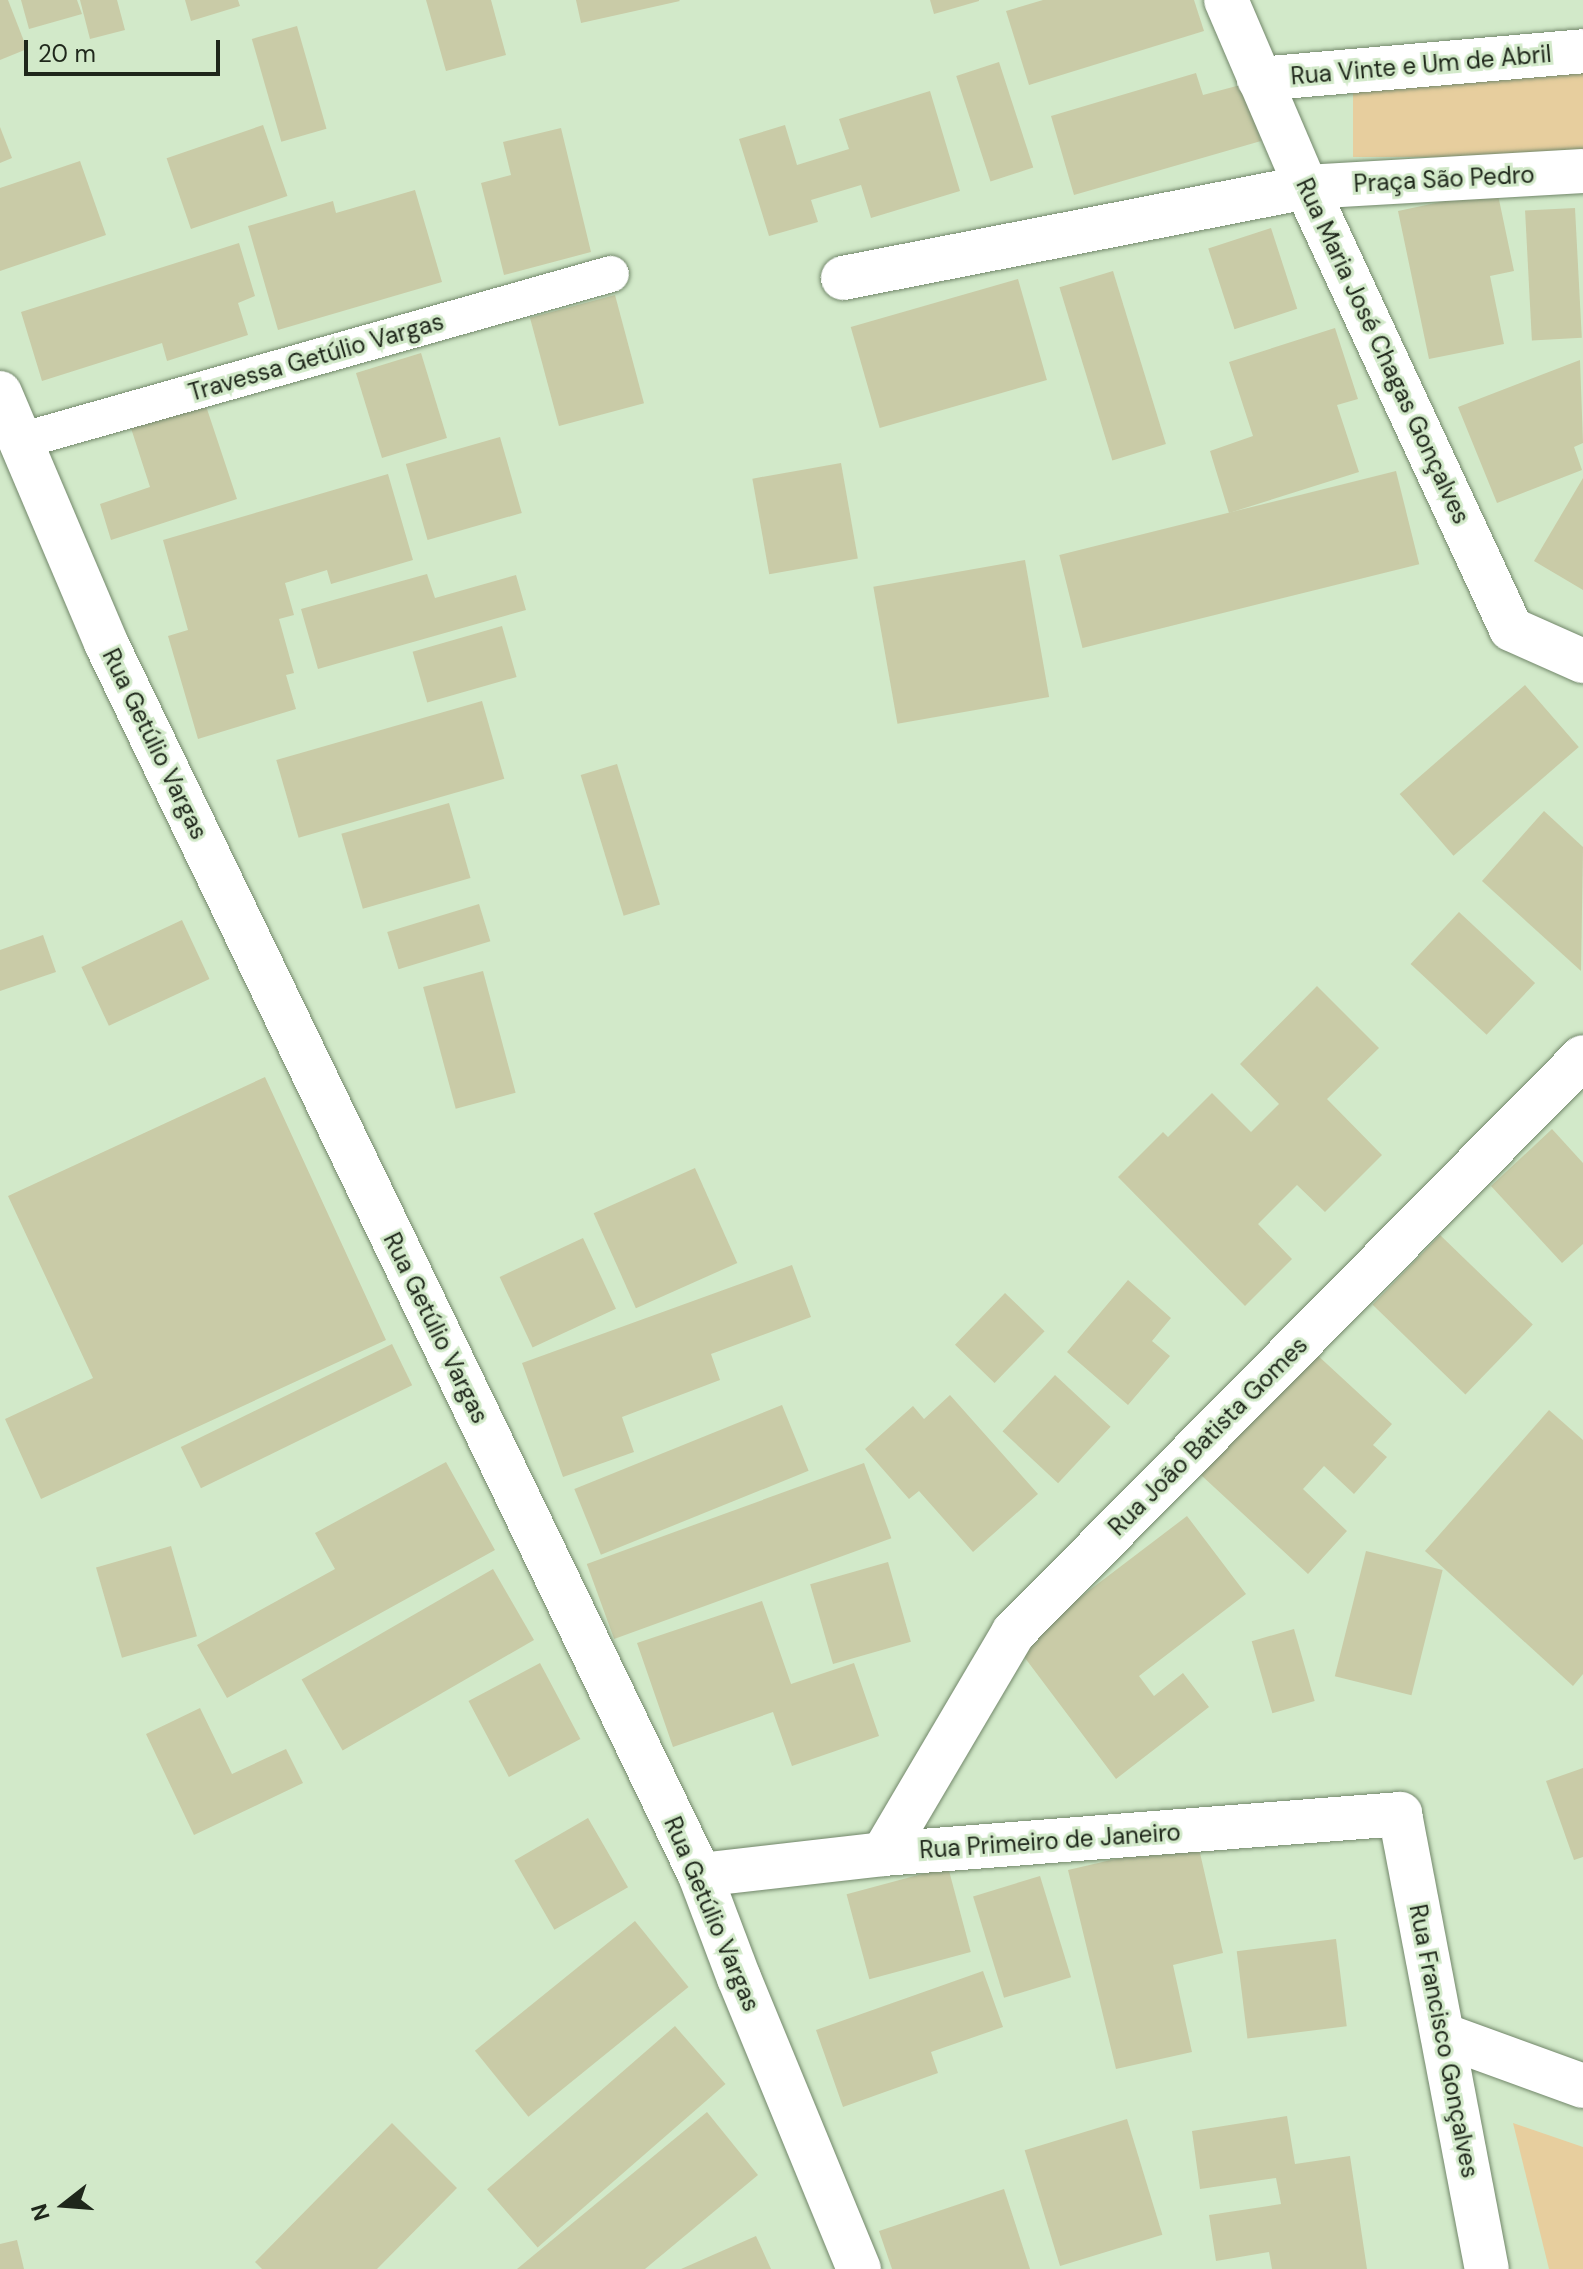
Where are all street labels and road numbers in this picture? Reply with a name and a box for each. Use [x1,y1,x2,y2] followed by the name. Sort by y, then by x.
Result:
[1289,39,1553,91] street label: Rua Vinte e Um de Abril
[1353,160,1535,198] street label: Praça São Pedro
[1290,174,1476,528] street label: Rua Maria José Chagas Gonçalves
[185,307,447,407] street label: Travessa Getúlio Vargas
[96,644,214,844] street label: Rua Getúlio Vargas
[377,1228,495,1428] street label: Rua Getúlio Vargas
[1103,1331,1313,1541] street label: Rua João Batista Gomes
[658,1812,766,2016] street label: Rua Getúlio Vargas
[918,1818,1182,1864] street label: Rua Primeiro de Janeiro
[1403,1902,1485,2180] street label: Rua Francisco Gonçalves

